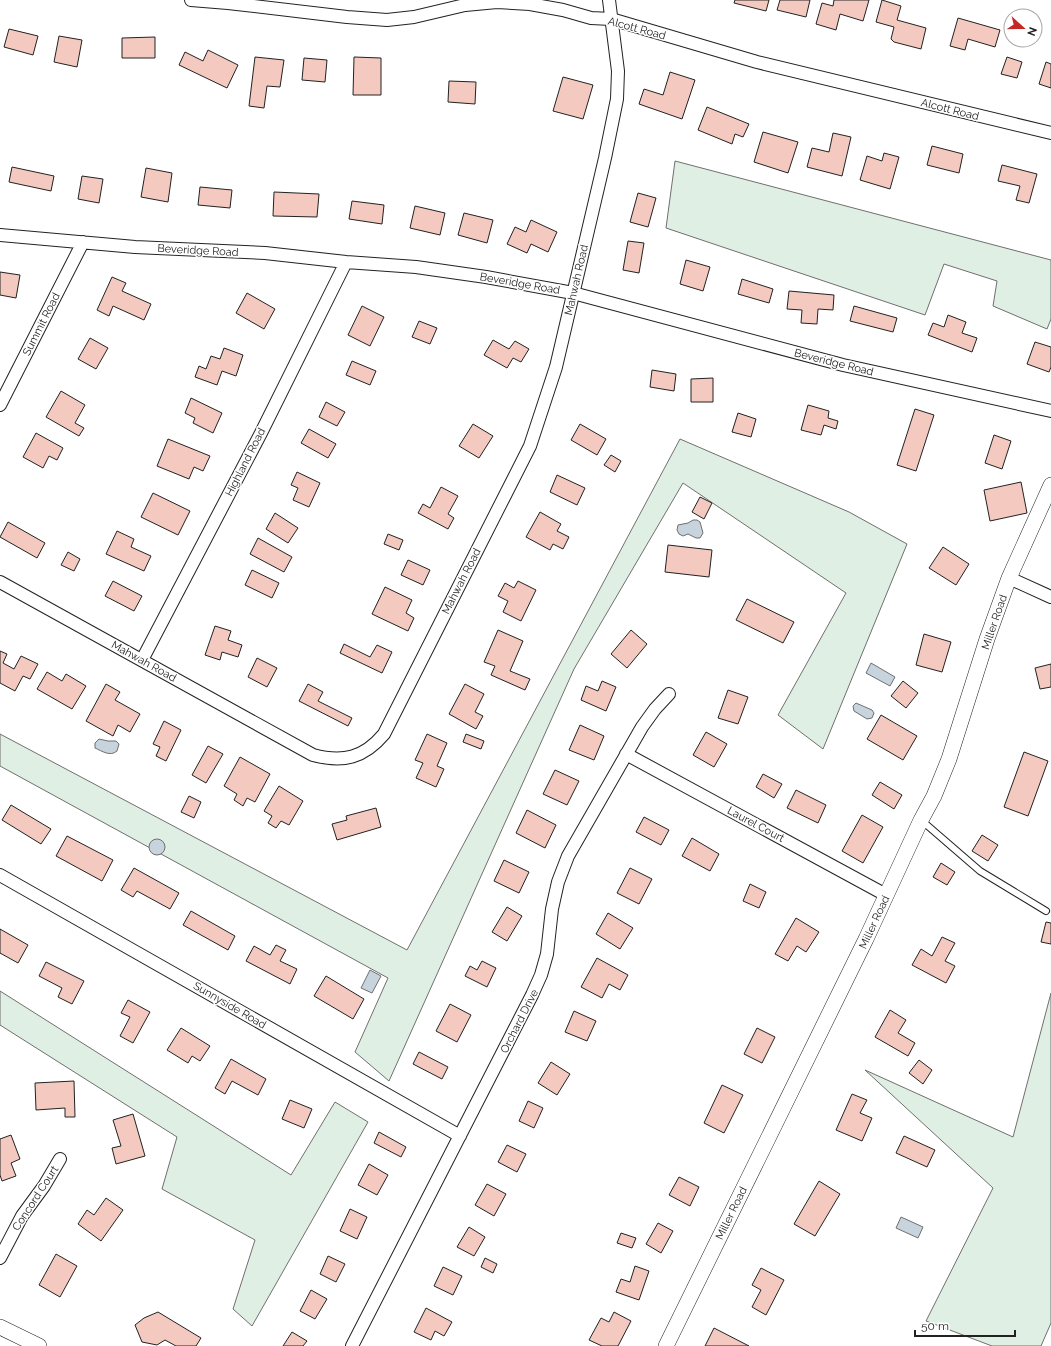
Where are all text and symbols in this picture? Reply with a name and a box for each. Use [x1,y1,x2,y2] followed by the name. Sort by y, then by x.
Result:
[1003,8,1043,48] north arrow
[606,15,667,42] street label: Alcott Road
[1024,25,1039,38] text: N
[919,96,980,123] street label: Alcott Road
[157,242,239,259] street label: Beveridge Road
[562,243,591,317] street label: Mahwah Road
[479,270,561,297] street label: Beveridge Road
[20,291,63,358] street label: Summit Road
[793,346,875,379] street label: Beveridge Road
[223,426,268,499] street label: Highland Road
[439,546,484,616] street label: Mahwah Road
[979,593,1010,651] street label: Miller Road
[109,638,179,685] street label: Mahwah Road
[725,804,787,845] street label: Laurel Court
[856,893,893,951] street label: Miller Road
[191,979,269,1032] street label: Sunnyside Road
[498,987,541,1055] street label: Orchard Drive
[10,1163,61,1233] street label: Concord Court
[713,1184,750,1242] street label: Miller Road
[915,1312,1015,1338] scale bar
[921,1319,949,1333] text: 50 m

